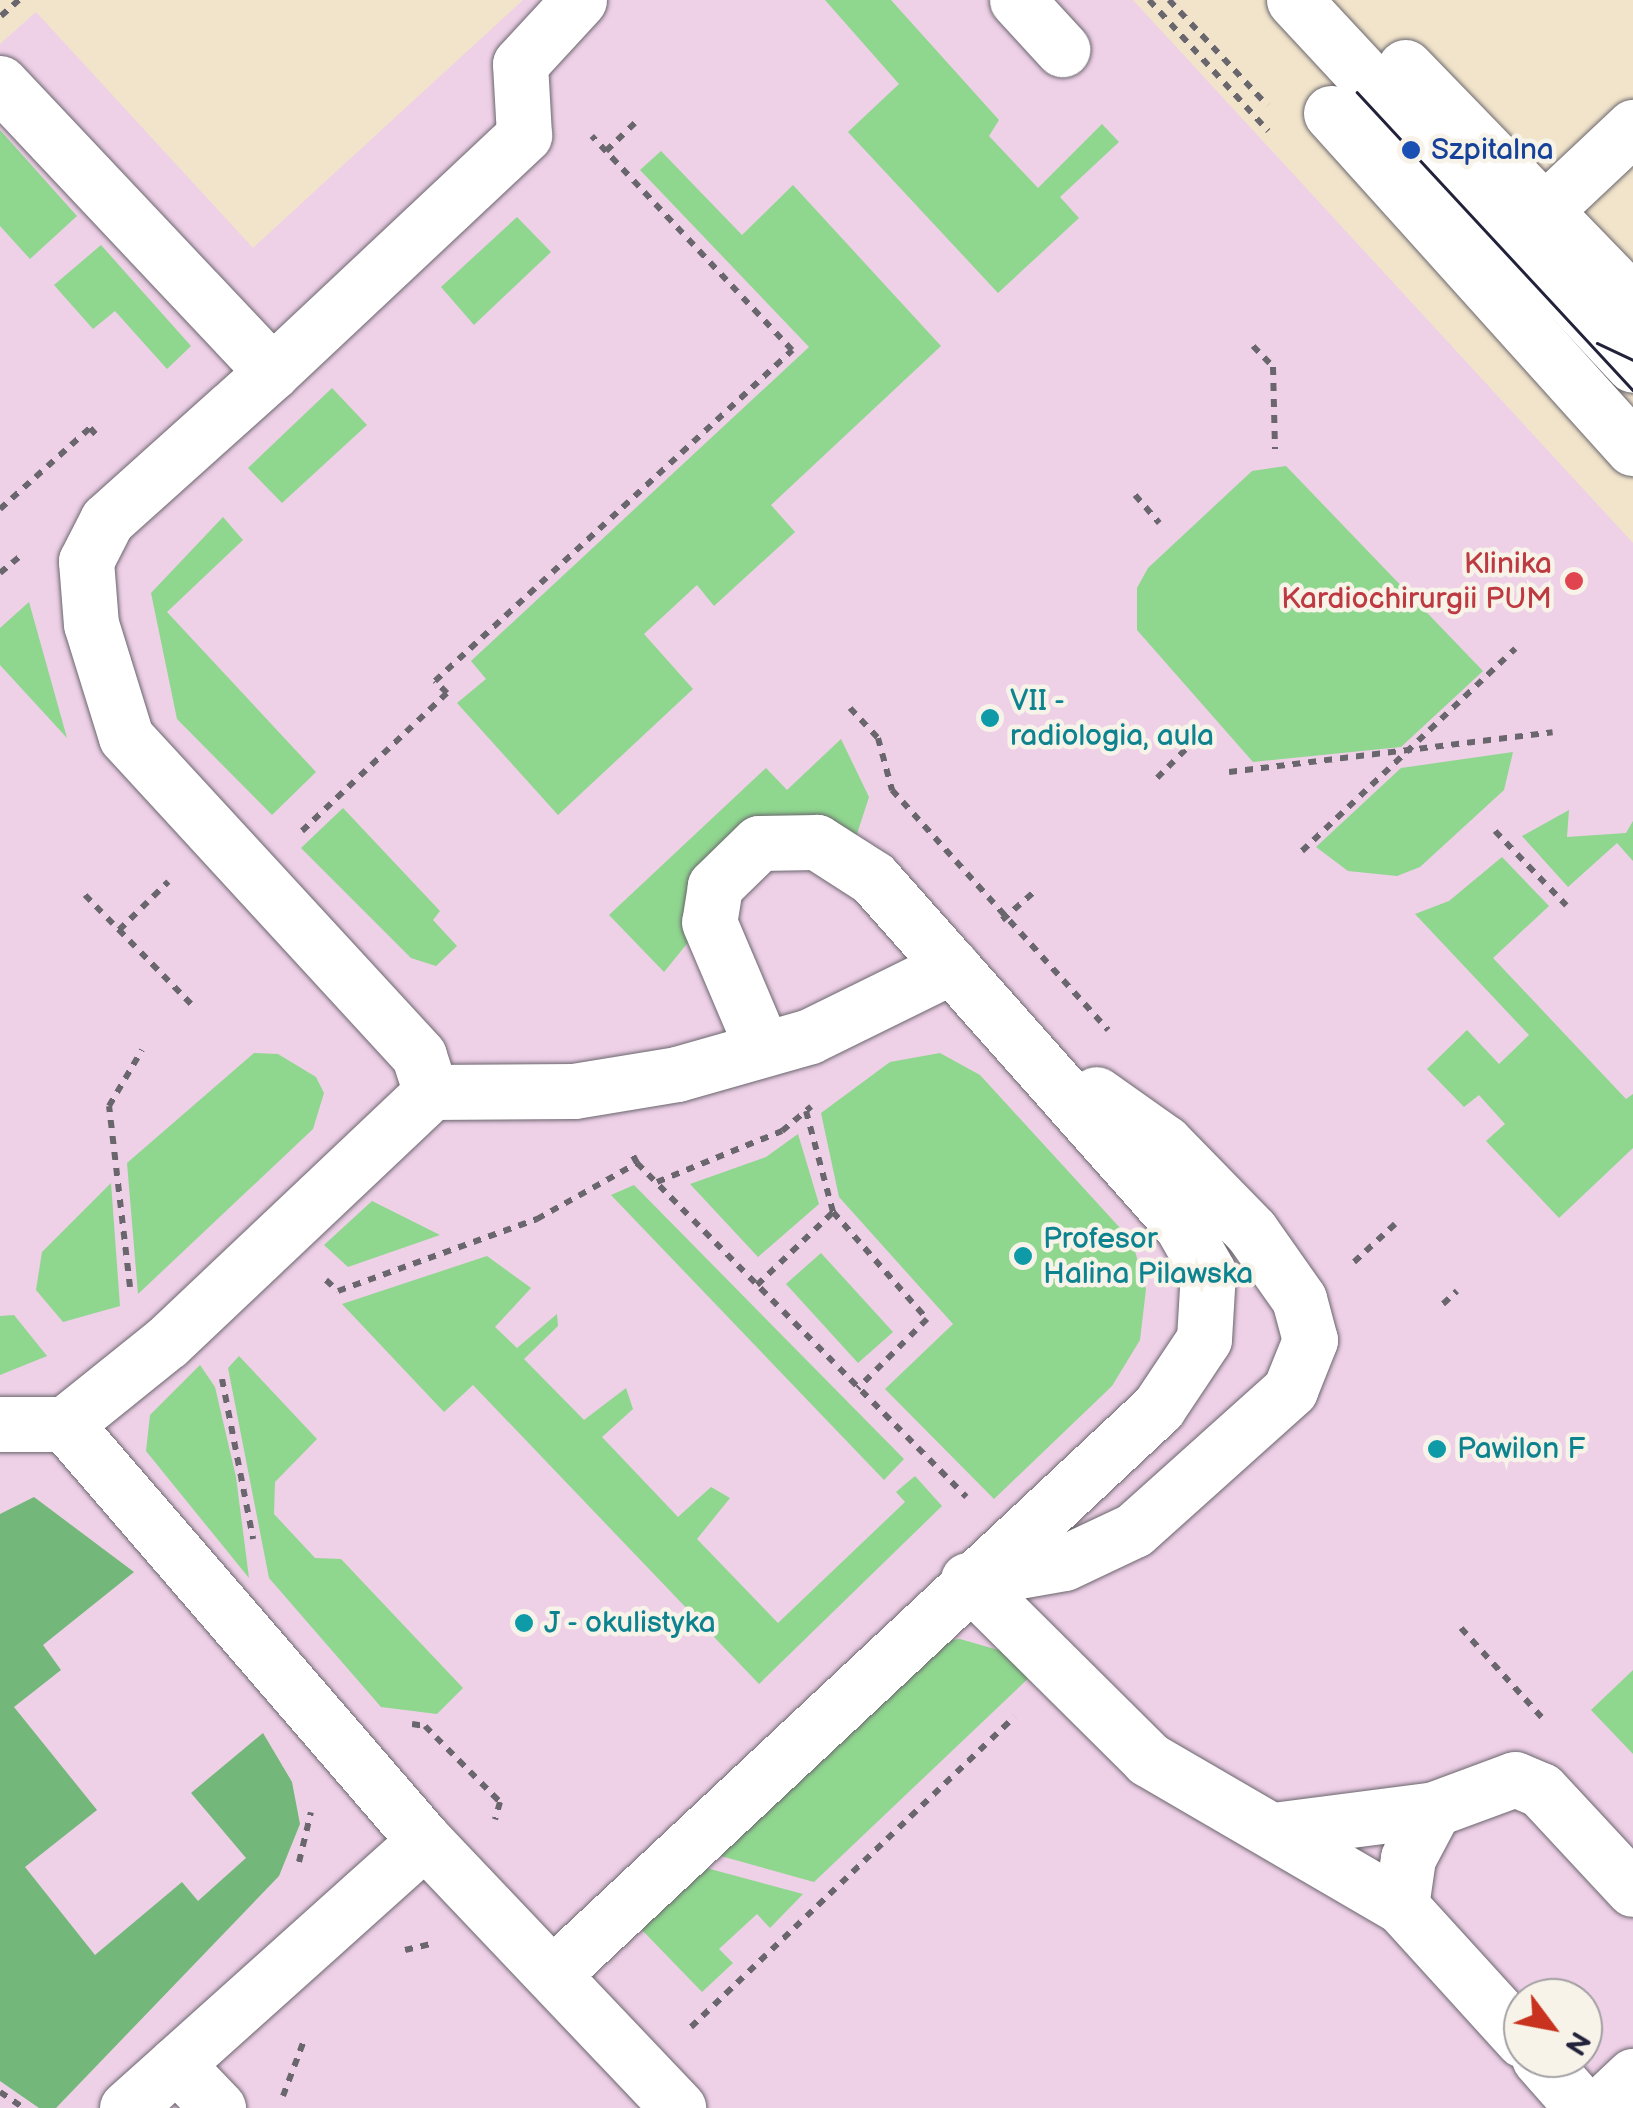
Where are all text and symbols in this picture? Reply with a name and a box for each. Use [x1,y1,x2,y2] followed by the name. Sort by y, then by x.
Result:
[1431,132,1554,168] place label: Szpitalna
[1400,139,1422,161] marker: Szpitalna
[1281,546,1552,616] place label: Klinika Kardiochirurgii PUM
[1561,568,1587,594] marker: Klinika Kardiochirurgii PUM
[1010,683,1214,754] place label: VII - radiologia, aula
[979,707,1001,729] marker: VII - radiologia, aula
[1043,1221,1253,1292] place label: Profesor Halina Pilawska
[1012,1245,1034,1267] marker: Profesor Halina Pilawska
[1457,1431,1585,1467] place label: Pawilon F
[1426,1438,1448,1460] marker: Pawilon F
[544,1605,718,1641] place label: J - okulistyka
[513,1612,535,1634] marker: J - okulistyka
[1503,1978,1603,2078] north arrow
[1558,2025,1597,2061] text: N

